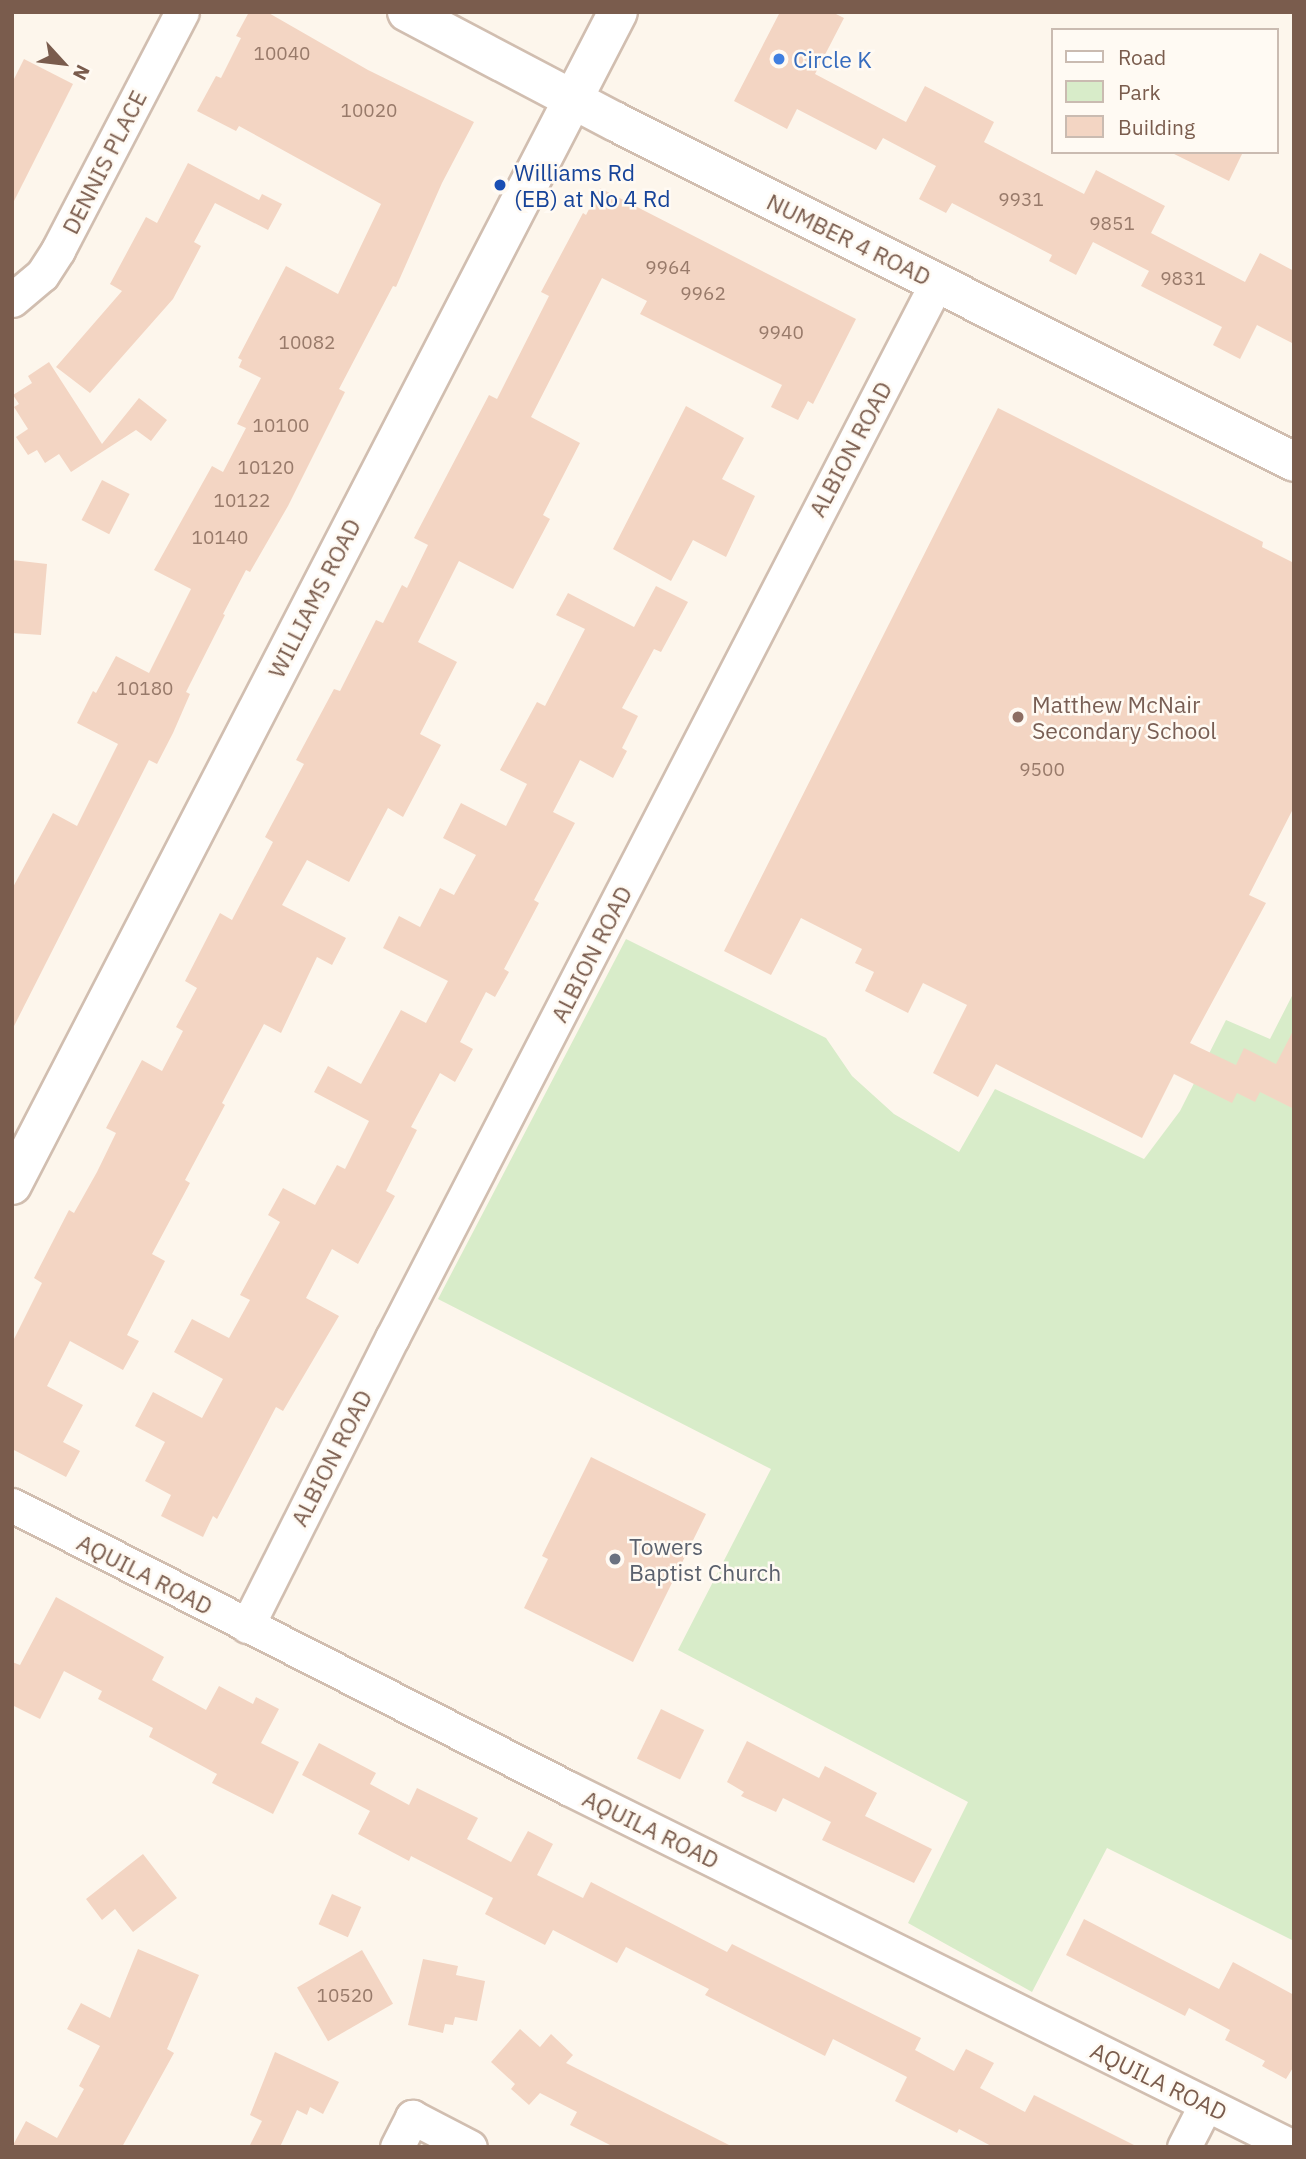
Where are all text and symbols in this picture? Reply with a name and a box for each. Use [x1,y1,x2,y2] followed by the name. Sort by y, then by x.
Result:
[28,28,98,98] north arrow
[1050,28,1278,154] legend
[254,43,310,65] house number: 10040
[1118,43,1166,71] text: Road
[793,45,872,73] place label: Circle K
[771,51,787,67] marker: Circle K
[68,61,96,84] text: N
[1118,78,1161,106] text: Park
[56,86,152,238] street label: DENNIS PLACE
[341,100,397,122] house number: 10020
[1118,113,1195,141] text: Building
[514,158,671,212] place label: Williams Rd (EB) at No 4 Rd
[492,177,508,193] marker: Williams Rd (EB) at No 4 Rd
[763,187,935,291] street label: NUMBER 4 ROAD
[998,189,1044,211] house number: 9931
[1089,213,1135,235] house number: 9851
[645,257,691,279] house number: 9964
[1160,268,1206,290] house number: 9831
[680,283,726,305] house number: 9962
[758,322,804,344] house number: 9940
[279,332,335,354] house number: 10082
[803,377,897,521] street label: ALBION ROAD
[253,415,309,437] house number: 10100
[238,457,294,479] house number: 10120
[214,490,270,512] house number: 10122
[262,514,366,682] street label: WILLIAMS ROAD
[192,527,248,549] house number: 10140
[117,678,173,700] house number: 10180
[1032,690,1217,744] place label: Matthew McNair Secondary School
[1010,709,1026,725] marker: Matthew McNair Secondary School
[1019,759,1065,781] house number: 9500
[545,881,637,1027] street label: ALBION ROAD
[285,1385,377,1531] street label: ALBION ROAD
[73,1528,217,1620] street label: AQUILA ROAD
[629,1532,781,1586] place label: Towers Baptist Church
[607,1551,623,1567] marker: Towers Baptist Church
[578,1784,724,1874] street label: AQUILA ROAD
[317,1985,373,2007] house number: 10520
[1086,2036,1232,2126] street label: AQUILA ROAD

